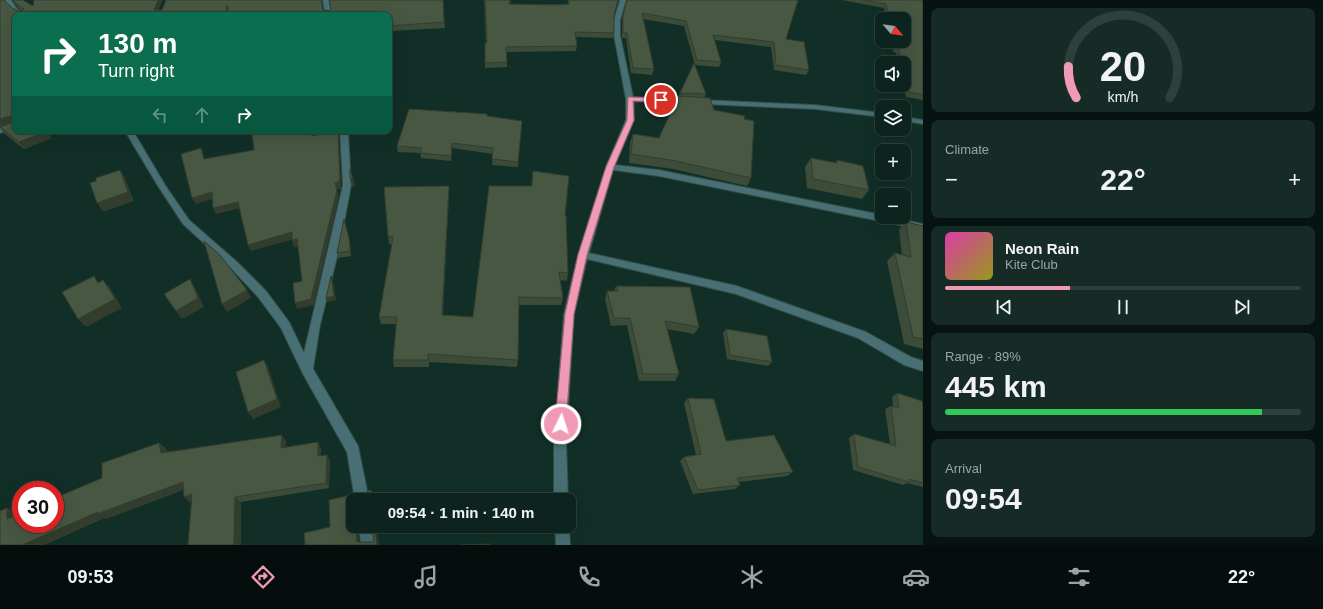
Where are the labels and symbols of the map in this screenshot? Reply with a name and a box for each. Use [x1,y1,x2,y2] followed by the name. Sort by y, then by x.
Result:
[875,12,911,48] north arrow
[644,83,678,117] pin
[540,403,582,445] position arrow
[12,481,64,533] speed limit sign: 30

